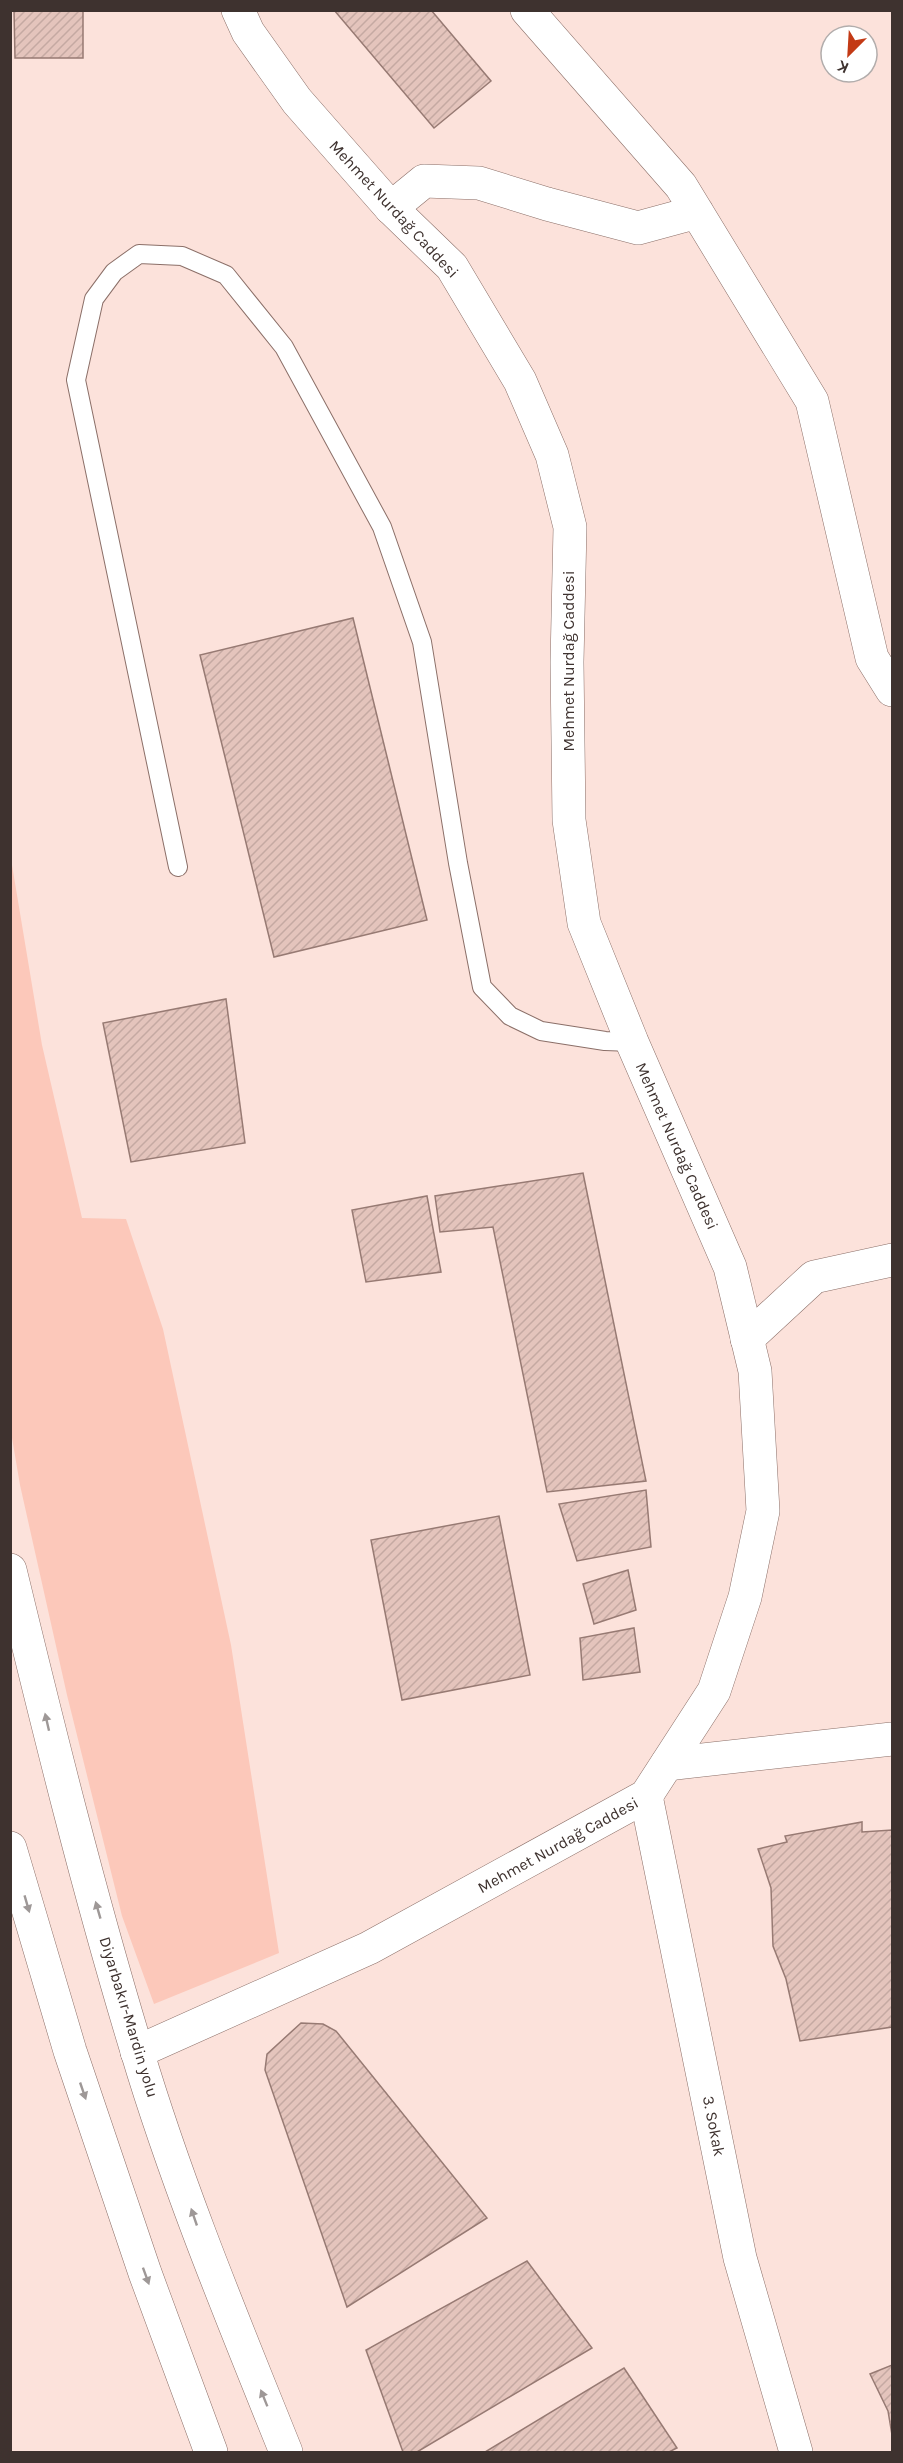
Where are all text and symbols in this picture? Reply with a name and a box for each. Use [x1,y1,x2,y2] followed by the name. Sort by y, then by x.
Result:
[819,24,879,84] north arrow
[834,56,852,78] text: K
[325,136,463,282] street label: Mehmet Nurdağ Caddesi
[559,571,578,751] street label: Mehmet Nurdağ Caddesi
[632,1059,722,1233] street label: Mehmet Nurdağ Caddesi
[42,1712,51,1731] one-way arrow
[474,1793,642,1897] street label: Mehmet Nurdağ Caddesi
[23,1895,32,1913] one-way arrow
[92,1901,102,1920] one-way arrow
[96,1934,162,2100] street label: Diyarbakır-Mardin yolu
[79,2082,89,2100] one-way arrow
[699,2094,729,2158] street label: 3. Sokak
[188,2207,198,2225] one-way arrow
[141,2267,151,2285] one-way arrow
[259,2389,269,2407] one-way arrow

